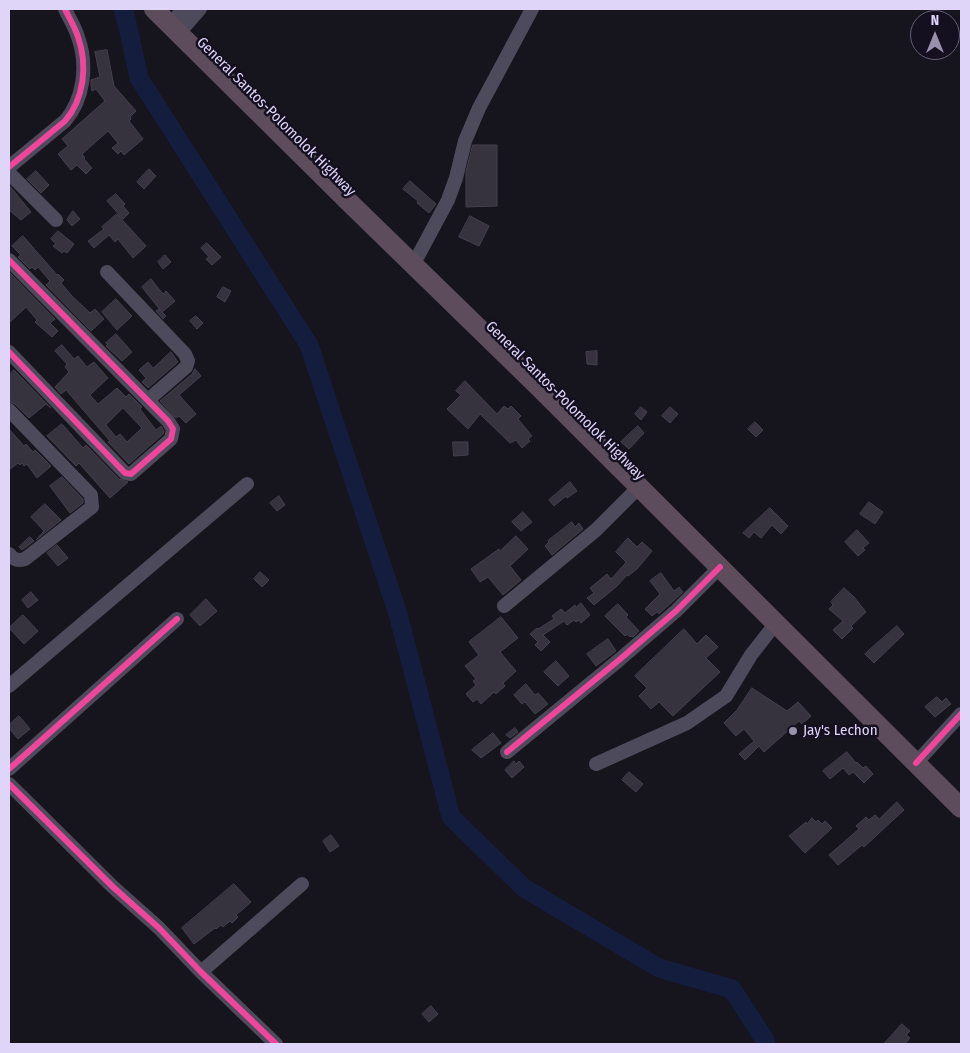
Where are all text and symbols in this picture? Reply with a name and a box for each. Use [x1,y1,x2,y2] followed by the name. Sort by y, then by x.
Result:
[910,10,960,60] north arrow
[931,12,939,29] text: N
[193,34,359,200] street label: General Santos-Polomolok Highway
[482,318,648,484] street label: General Santos-Polomolok Highway
[803,722,878,740] place label: Jay's Lechon
[787,725,799,737] marker: Jay's Lechon

